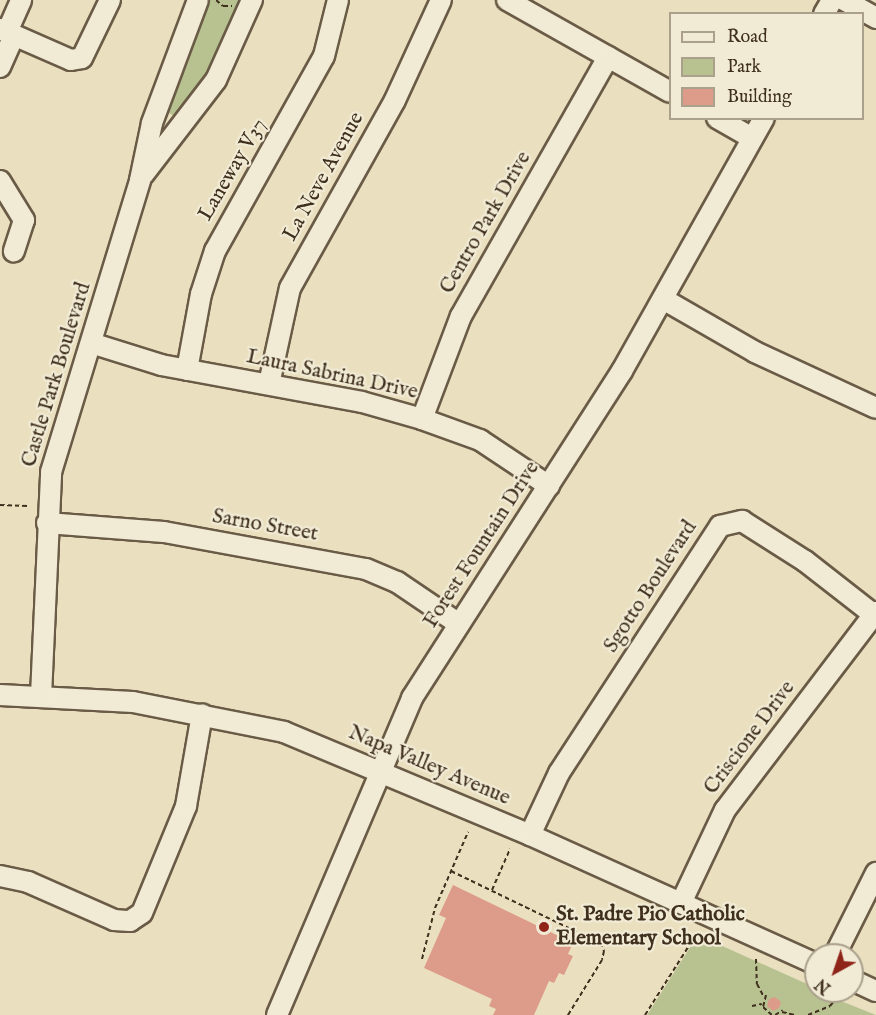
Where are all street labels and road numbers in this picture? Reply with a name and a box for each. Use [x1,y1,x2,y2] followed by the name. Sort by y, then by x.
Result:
[278,108,370,246] street label: La Neve Avenue
[194,114,272,226] street label: Laneway V37
[435,147,537,299] street label: Centro Park Drive
[17,280,97,470] street label: Castle Park Boulevard
[244,345,420,405] street label: Laura Sabrina Drive
[419,457,545,633] street label: Forest Fountain Drive
[210,504,320,548] street label: Sarno Street
[599,516,703,658] street label: Sgotto Boulevard
[699,676,801,800] street label: Criscione Drive
[344,721,514,811] street label: Napa Valley Avenue

